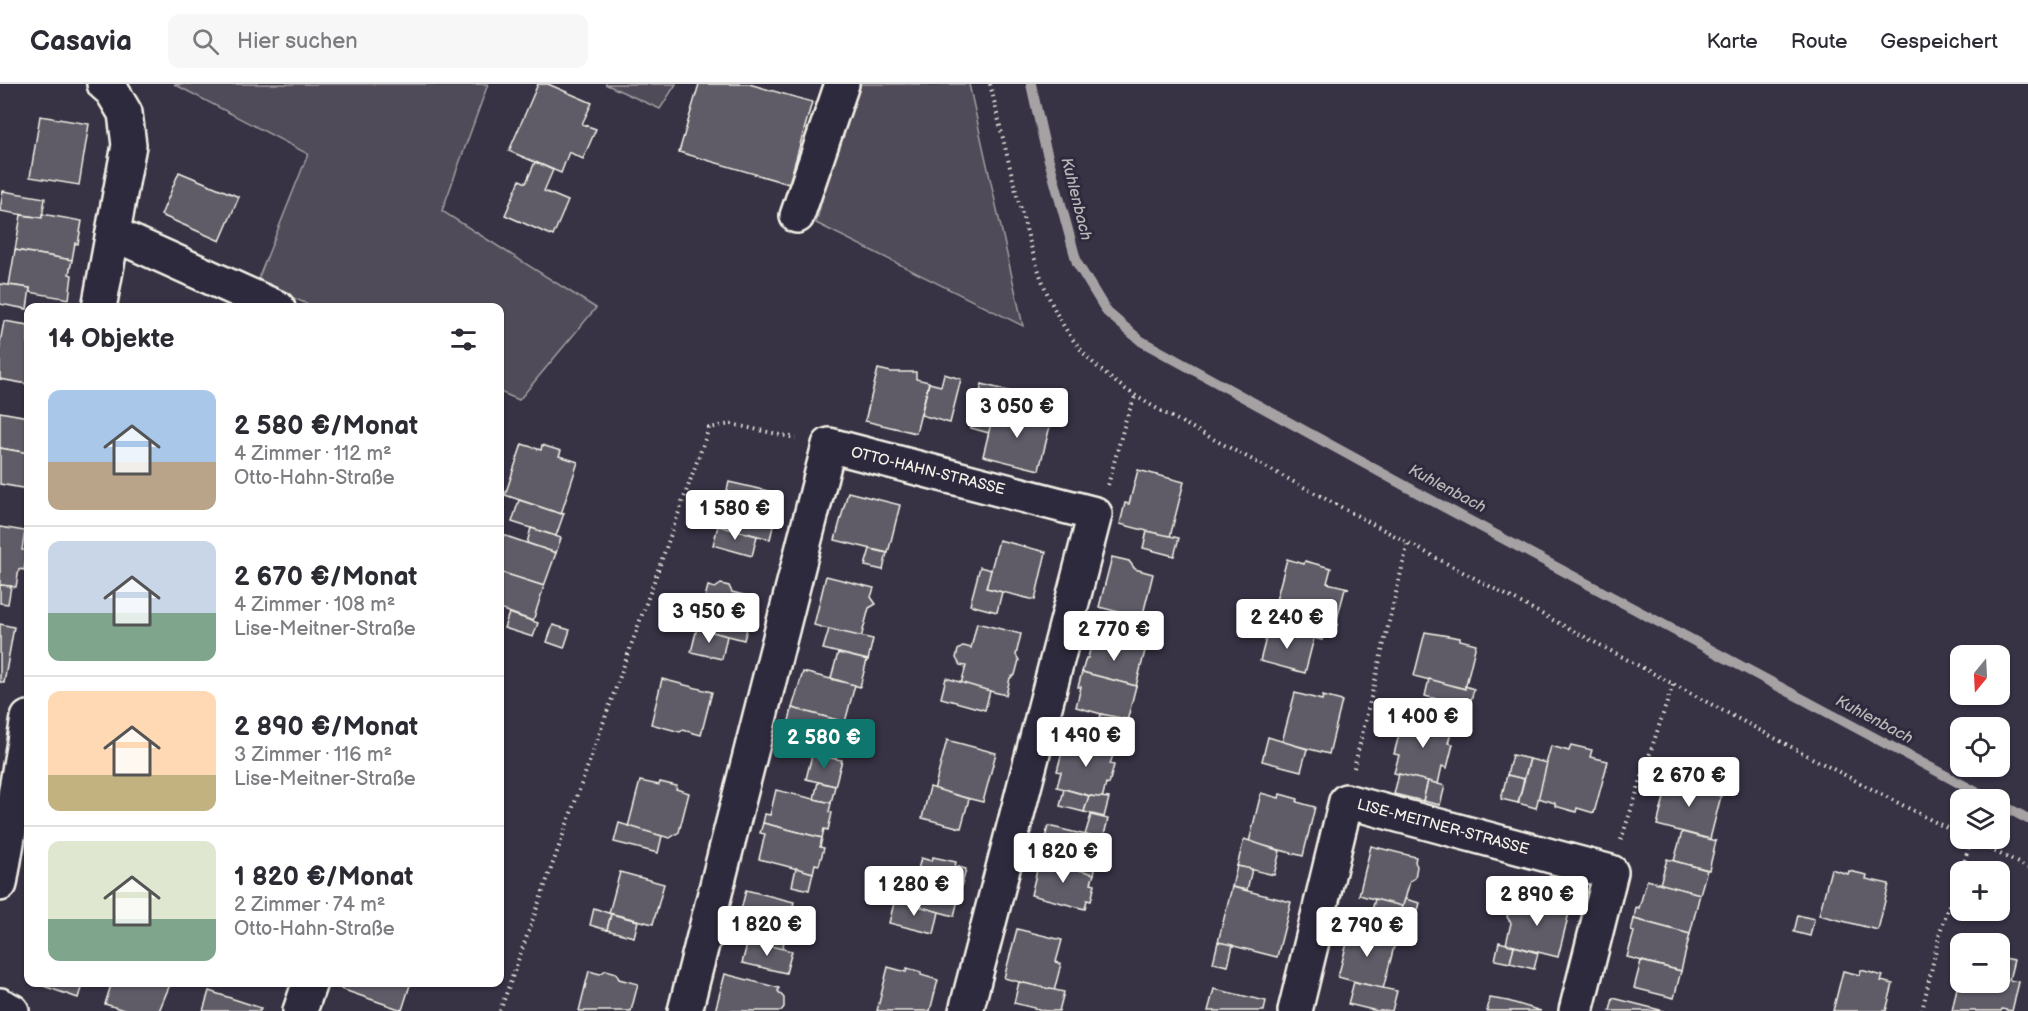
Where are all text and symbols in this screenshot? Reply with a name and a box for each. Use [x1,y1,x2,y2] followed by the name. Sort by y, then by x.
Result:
[168,14,588,68] search box
[30,25,132,58] text: Casavia
[189,25,222,58] icon: search
[237,28,358,55] text: Hier suchen
[1706,29,1758,54] text: Karte
[1791,29,1847,54] text: Route
[1880,29,1998,54] text: Gespeichert
[1057,155,1096,243] water label: Kuhlenbach
[447,323,480,356] icon: filters
[48,324,175,355] text: 14 Objekte
[962,388,1072,439] pin: 3 050 €
[980,395,1054,419] text: 3 050 €
[234,411,418,442] text: 2 580 €/Monat
[96,414,168,486] icon: home
[234,442,392,466] text: 4 Zimmer · 112 m²
[849,443,1007,499] street label: OTTO-HAHN-STRASSE
[1405,461,1489,517] water label: Kuhlenbach
[234,466,395,490] text: Otto-Hahn-Straße
[680,490,790,541] pin: 1 580 €
[700,497,770,521] text: 1 580 €
[234,562,417,593] text: 2 670 €/Monat
[96,565,168,637] icon: home
[234,593,395,617] text: 4 Zimmer · 108 m²
[654,593,764,644] pin: 3 950 €
[1232,599,1342,650] pin: 2 240 €
[672,600,746,624] text: 3 950 €
[1250,606,1324,630] text: 2 240 €
[1059,611,1169,662] pin: 2 770 €
[234,617,416,641] text: Lise-Meitner-Straße
[1078,618,1150,642] text: 2 770 €
[1950,645,2010,705] north arrow
[1950,645,2010,993] map controls
[1832,692,1916,748] water label: Kuhlenbach
[1368,698,1478,749] pin: 1 400 €
[1388,705,1459,729] text: 1 400 €
[234,712,418,743] text: 2 890 €/Monat
[96,715,168,787] icon: home
[1031,717,1141,768] pin: 1 490 €
[1950,717,2010,777] button: locate
[769,719,879,770] pin: 2 580 €
[1051,724,1121,748] text: 1 490 €
[787,726,861,750] text: 2 580 €
[234,743,392,767] text: 3 Zimmer · 116 m²
[1634,757,1744,808] pin: 2 670 €
[1652,764,1726,788] text: 2 670 €
[234,767,416,791] text: Lise-Meitner-Straße
[1950,789,2010,849] button: layers
[1355,795,1531,859] street label: LISE-MEITNER-STRASSE
[1008,833,1118,884] pin: 1 820 €
[1028,840,1098,864] text: 1 820 €
[1950,861,2010,921] button: +
[234,862,413,893] text: 1 820 €/Monat
[96,865,168,937] icon: home
[859,866,969,917] pin: 1 280 €
[879,873,949,897] text: 1 280 €
[1482,876,1592,927] pin: 2 890 €
[1500,883,1574,907] text: 2 890 €
[234,893,385,917] text: 2 Zimmer · 74 m²
[712,906,822,957] pin: 1 820 €
[1312,907,1422,958] pin: 2 790 €
[732,913,802,937] text: 1 820 €
[1330,914,1404,938] text: 2 790 €
[234,917,395,941] text: Otto-Hahn-Straße
[1950,933,2010,993] button: −

